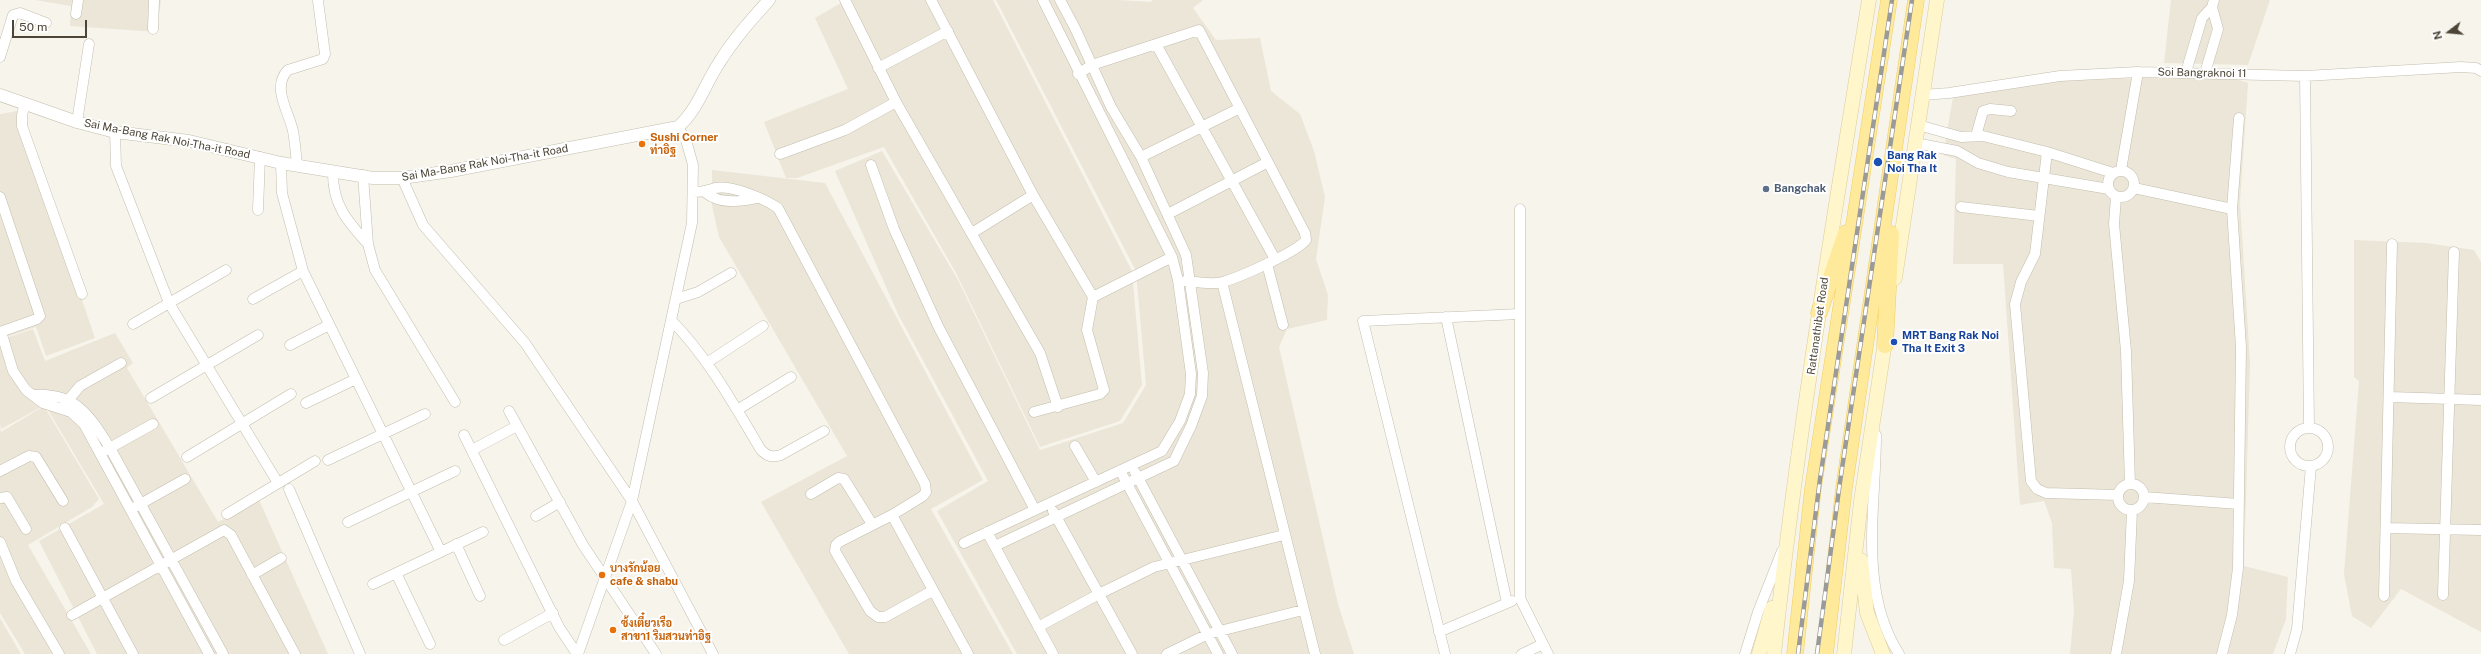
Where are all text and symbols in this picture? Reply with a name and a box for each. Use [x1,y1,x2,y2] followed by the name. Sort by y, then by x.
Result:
[14,12,89,38] scale bar
[2429,12,2469,52] north arrow
[19,20,47,34] text: 50 m
[2431,30,2444,41] text: N
[2157,66,2247,80] street label: Soi Bangraknoi 11
[83,116,251,162] street label: Sai Ma-Bang Rak Noi-Tha-it Road
[650,131,718,157] place label: Sushi Corner ท่าอิฐ
[637,139,647,149] marker: Sushi Corner ท่าอิฐ
[401,142,569,184] street label: Sai Ma-Bang Rak Noi-Tha-it Road
[1887,149,1937,175] place label: Bang Rak Noi Tha It
[1872,156,1884,168] marker: Bang Rak Noi Tha It
[1774,182,1826,196] place label: Bangchak
[1761,184,1771,194] marker: Bangchak
[1805,276,1831,376] street label: Rattanathibet Road
[1902,329,1999,355] place label: MRT Bang Rak Noi Tha It Exit 3
[1889,337,1899,347] marker: MRT Bang Rak Noi Tha It Exit 3
[610,562,678,588] place label: บางรักน้อย cafe & shabu
[597,570,607,580] marker: บางรักน้อย cafe & shabu
[621,617,711,643] place label: ซ้งเตี๋ยวเรือ สาขา1 ริมสวนท่าอิฐ
[608,625,618,635] marker: ซ้งเตี๋ยวเรือ สาขา1 ริมสวนท่าอิฐ

